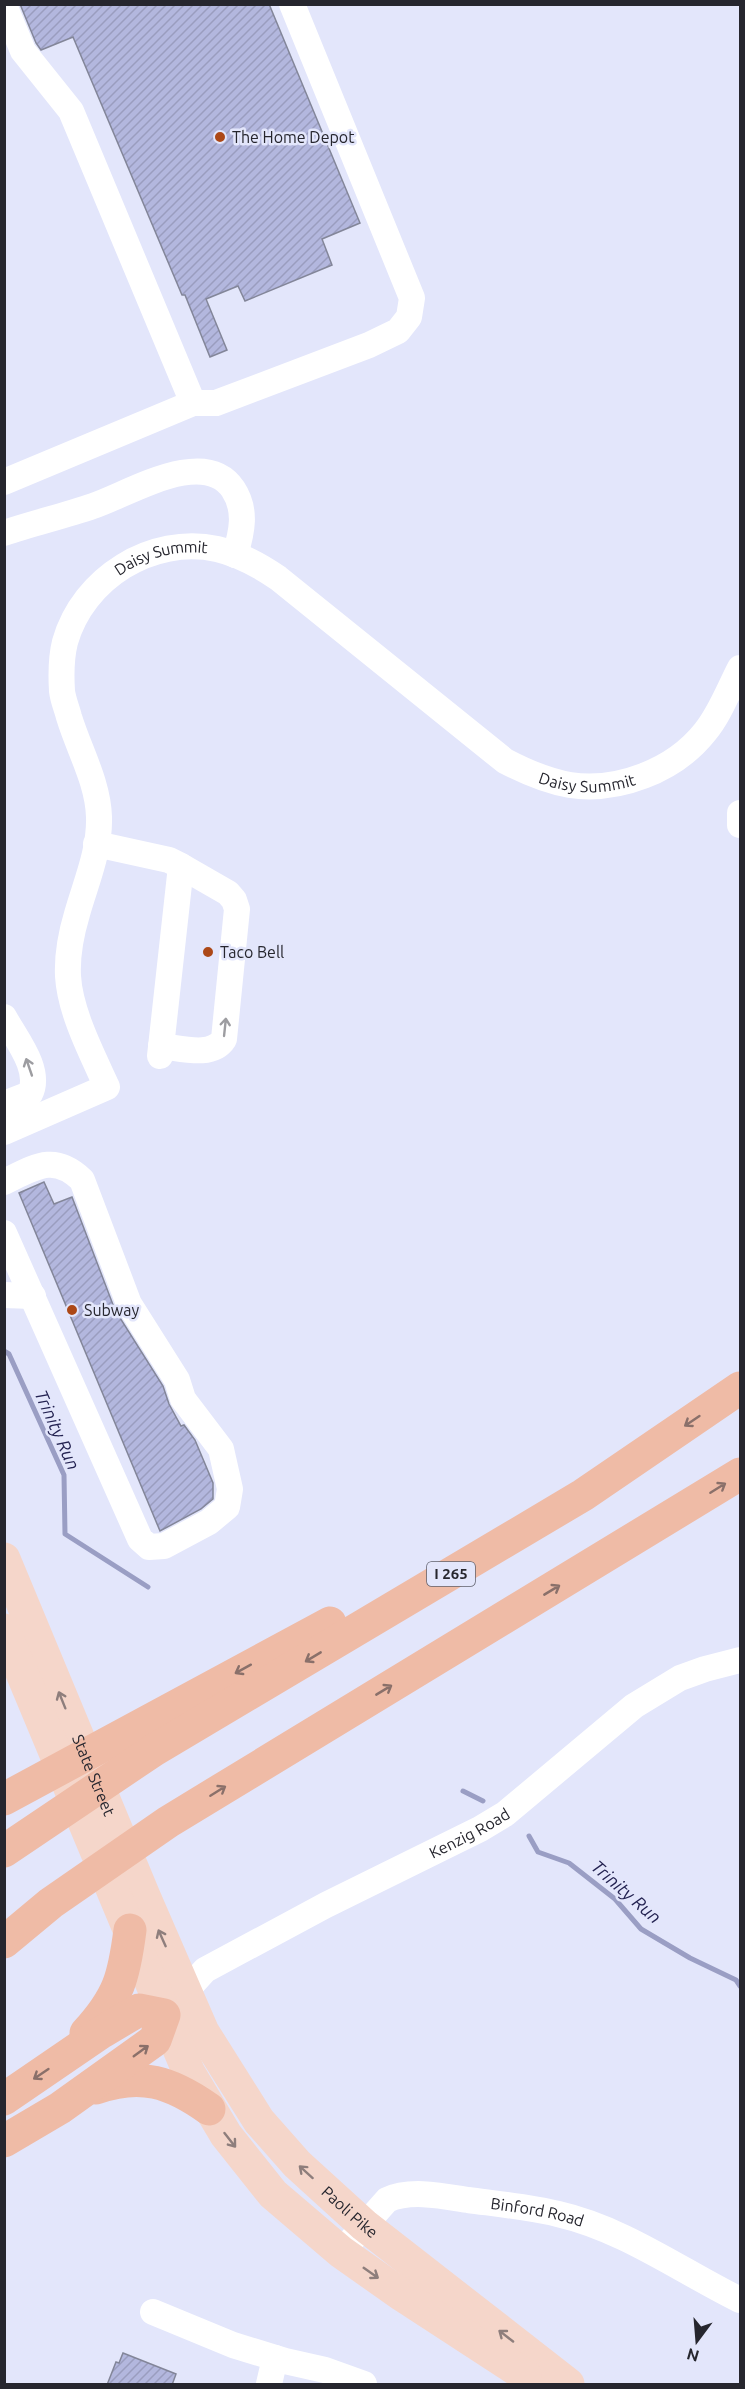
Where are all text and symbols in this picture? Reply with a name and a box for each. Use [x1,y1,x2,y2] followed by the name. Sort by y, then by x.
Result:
[232,128,355,146] place label: The Home Depot
[213,130,227,144] marker: The Home Depot
[111,537,209,579] street label: Daisy Summit
[537,768,638,795] street label: Daisy Summit
[220,943,284,961] place label: Taco Bell
[201,945,215,959] marker: Taco Bell
[220,1018,231,1038] one-way arrow
[23,1058,34,1077] one-way arrow
[84,1301,139,1319] place label: Subway
[65,1303,79,1317] marker: Subway
[31,1387,84,1473] water label: Trinity Run
[685,1415,701,1427] one-way arrow
[709,1481,726,1493] one-way arrow
[427,1562,475,1586] road number: I 265
[543,1583,560,1595] one-way arrow
[305,1652,322,1664] one-way arrow
[235,1663,252,1675] one-way arrow
[375,1683,392,1695] one-way arrow
[56,1691,67,1709] one-way arrow
[69,1732,119,1819] street label: State Street
[209,1785,226,1797] one-way arrow
[426,1804,513,1862] street label: Kenzig Road
[588,1856,665,1927] water label: Trinity Run
[156,1929,168,1947] one-way arrow
[132,2045,148,2057] one-way arrow
[34,2068,50,2080] one-way arrow
[224,2132,237,2148] one-way arrow
[299,2166,314,2180] one-way arrow
[318,2182,381,2241] street label: Paoli Pike
[490,2194,586,2230] street label: Binford Road
[363,2267,379,2279] one-way arrow
[667,2311,727,2371] north arrow
[498,2329,514,2342] one-way arrow
[685,2345,701,2366] text: N

